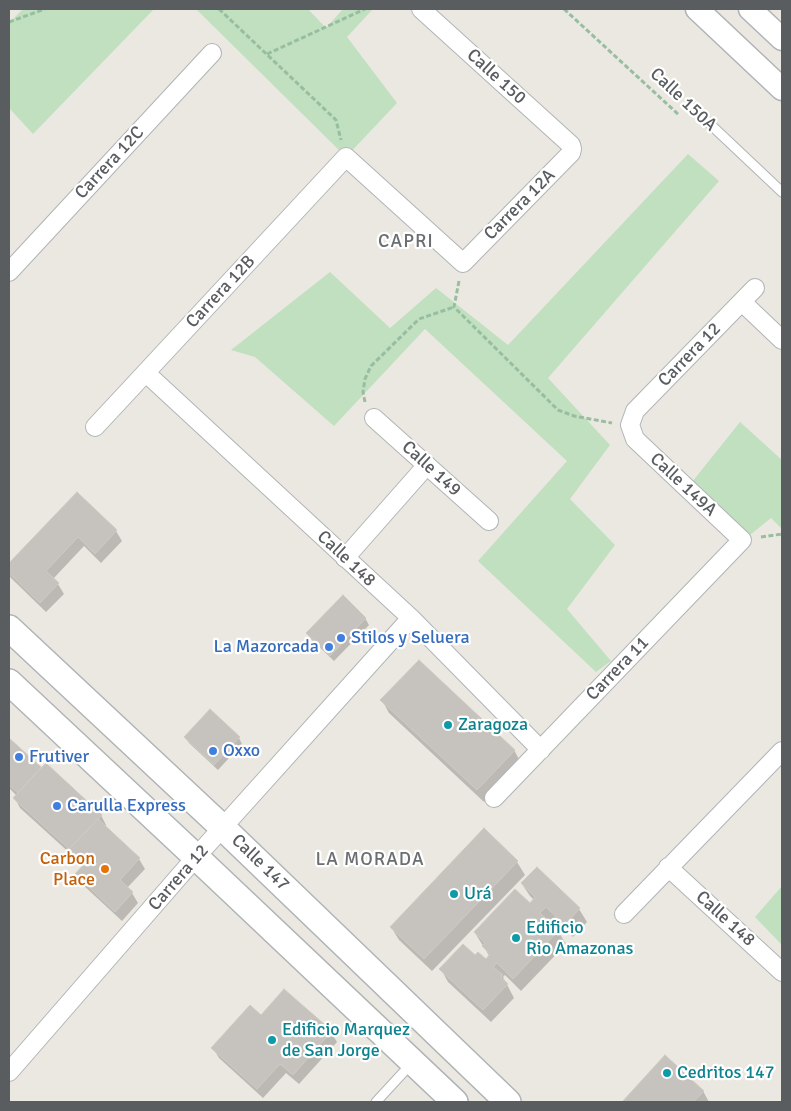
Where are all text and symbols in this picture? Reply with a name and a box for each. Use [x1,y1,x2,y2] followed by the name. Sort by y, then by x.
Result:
[462,45,530,109] street label: Calle 150
[645,64,721,136] street label: Calle 150A
[71,122,149,204] street label: Carrera 12C
[480,165,560,245] street label: Carrera 12A
[377,231,435,253] district label: CAPRI
[182,251,260,333] street label: Carrera 12B
[654,318,726,392] street label: Carrera 12
[397,437,465,501] street label: Calle 149
[645,449,721,521] street label: Calle 149A
[312,526,380,592] street label: Calle 148
[351,627,470,649] place label: Stilos y Seluera
[335,632,347,644] marker: Stilos y Seluera
[582,632,654,706] street label: Carrera 11
[213,636,319,658] place label: La Mazorcada
[323,641,335,653] marker: La Mazorcada
[458,714,528,736] place label: Zaragoza
[442,719,454,731] marker: Zaragoza
[223,740,260,762] place label: Oxxo
[207,745,219,757] marker: Oxxo
[29,746,89,768] place label: Frutiver
[13,751,25,763] marker: Frutiver
[67,795,186,817] place label: Carulla Express
[51,800,63,812] marker: Carulla Express
[227,830,293,896] street label: Calle 147
[144,840,214,916] street label: Carrera 12
[40,848,95,891] place label: Carbon Place
[314,849,426,871] district label: LA MORADA
[99,863,111,875] marker: Carbon Place
[464,883,492,905] place label: Urá
[691,887,759,951] street label: Calle 148
[448,888,460,900] marker: Urá
[526,917,633,960] place label: Edificio Rio Amazonas
[510,932,522,944] marker: Edificio Rio Amazonas
[282,1019,410,1062] place label: Edificio Marquez de San Jorge
[266,1034,278,1046] marker: Edificio Marquez de San Jorge
[677,1062,774,1084] place label: Cedritos 147
[661,1067,673,1079] marker: Cedritos 147

